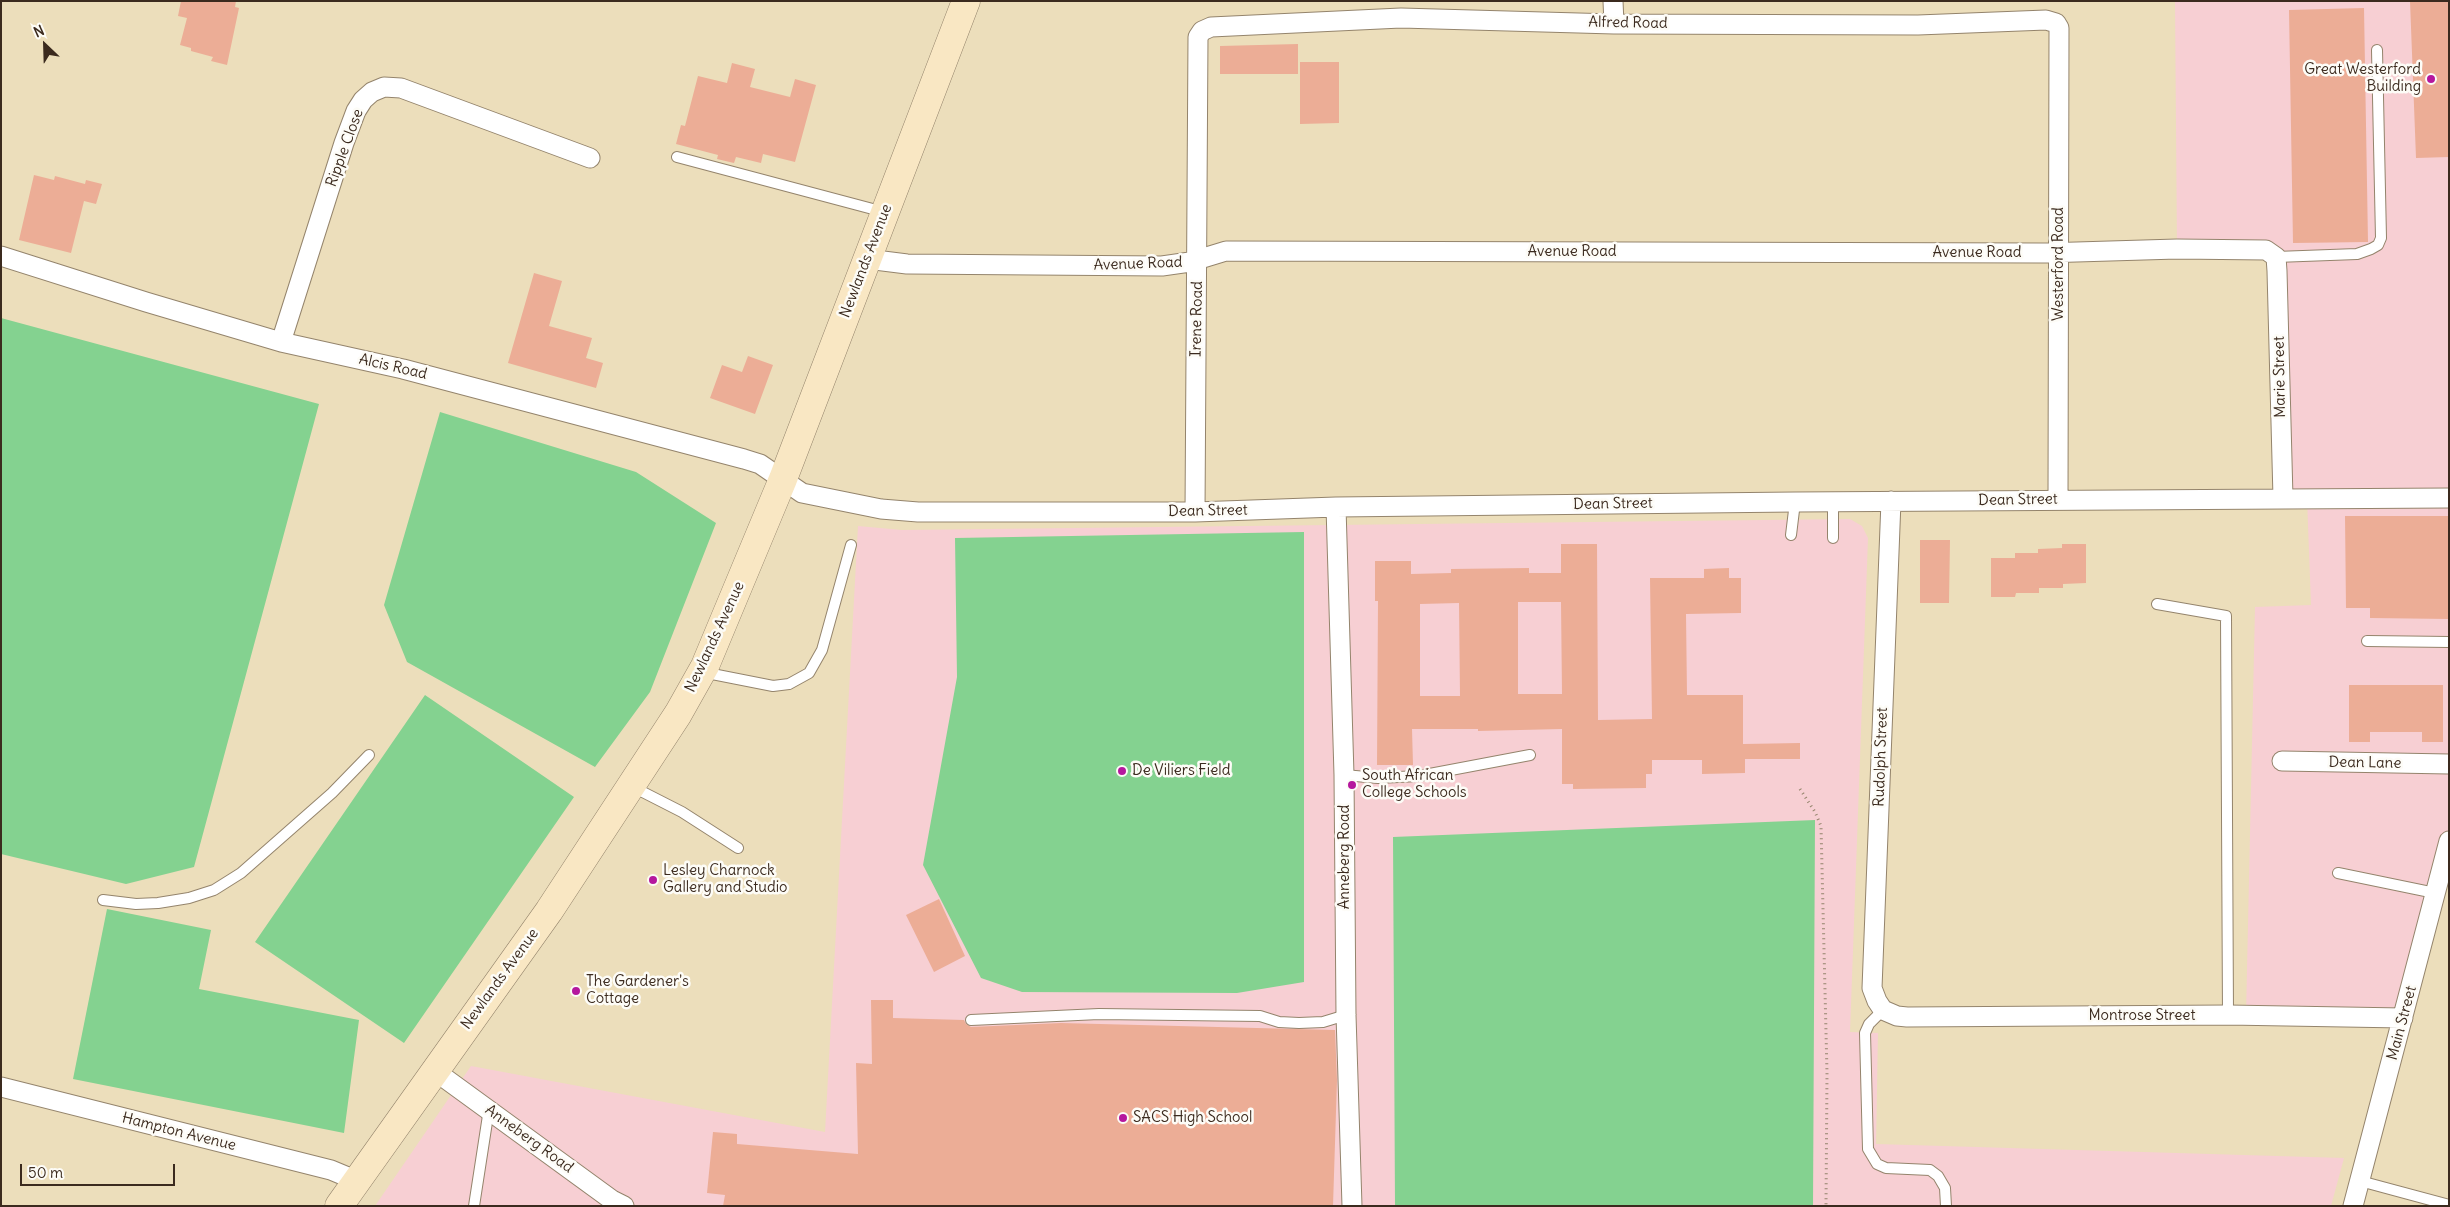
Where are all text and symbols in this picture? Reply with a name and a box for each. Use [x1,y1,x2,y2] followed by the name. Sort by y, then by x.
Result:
[1588,13,1668,33] street label: Alfred Road
[20,20,70,70] north arrow
[31,21,47,41] text: N
[2304,61,2421,96] place label: Great Westerford Building
[2425,73,2437,85] marker: Great Westerford Building
[323,107,367,189] street label: Ripple Close
[836,202,896,320] street label: Newlands Avenue
[2050,207,2068,321] street label: Westerford Road
[1527,243,1617,261] street label: Avenue Road
[1932,244,2022,262] street label: Avenue Road
[1093,253,1183,275] street label: Avenue Road
[1187,281,1207,357] street label: Irene Road
[2270,336,2290,418] street label: Marie Street
[357,350,429,384] street label: Alcis Road
[1978,490,2058,510] street label: Dean Street
[1573,494,1653,514] street label: Dean Street
[1168,501,1248,521] street label: Dean Street
[681,579,749,695] street label: Newlands Avenue
[1870,707,1892,807] street label: Rudolph Street
[2328,753,2402,773] street label: Dean Lane
[1132,762,1230,780] place label: De Viliers Field
[1116,765,1128,777] marker: De Viliers Field
[1362,767,1467,802] place label: South African College Schools
[1346,779,1358,791] marker: South African College Schools
[1336,805,1354,909] street label: Anneberg Road
[663,862,787,897] place label: Lesley Charnock Gallery and Studio
[647,874,659,886] marker: Lesley Charnock Gallery and Studio
[457,925,543,1033] street label: Newlands Avenue
[586,973,689,1008] place label: The Gardener's Cottage
[2383,984,2421,1062] street label: Main Street
[570,985,582,997] marker: The Gardener's Cottage
[2088,1007,2196,1025] street label: Montrose Street
[481,1101,577,1177] street label: Anneberg Road
[120,1109,238,1155] street label: Hampton Avenue
[1133,1109,1252,1127] place label: SACS High School
[1117,1112,1129,1124] marker: SACS High School
[22,1154,178,1186] scale bar
[28,1163,63,1182] text: 50 m

